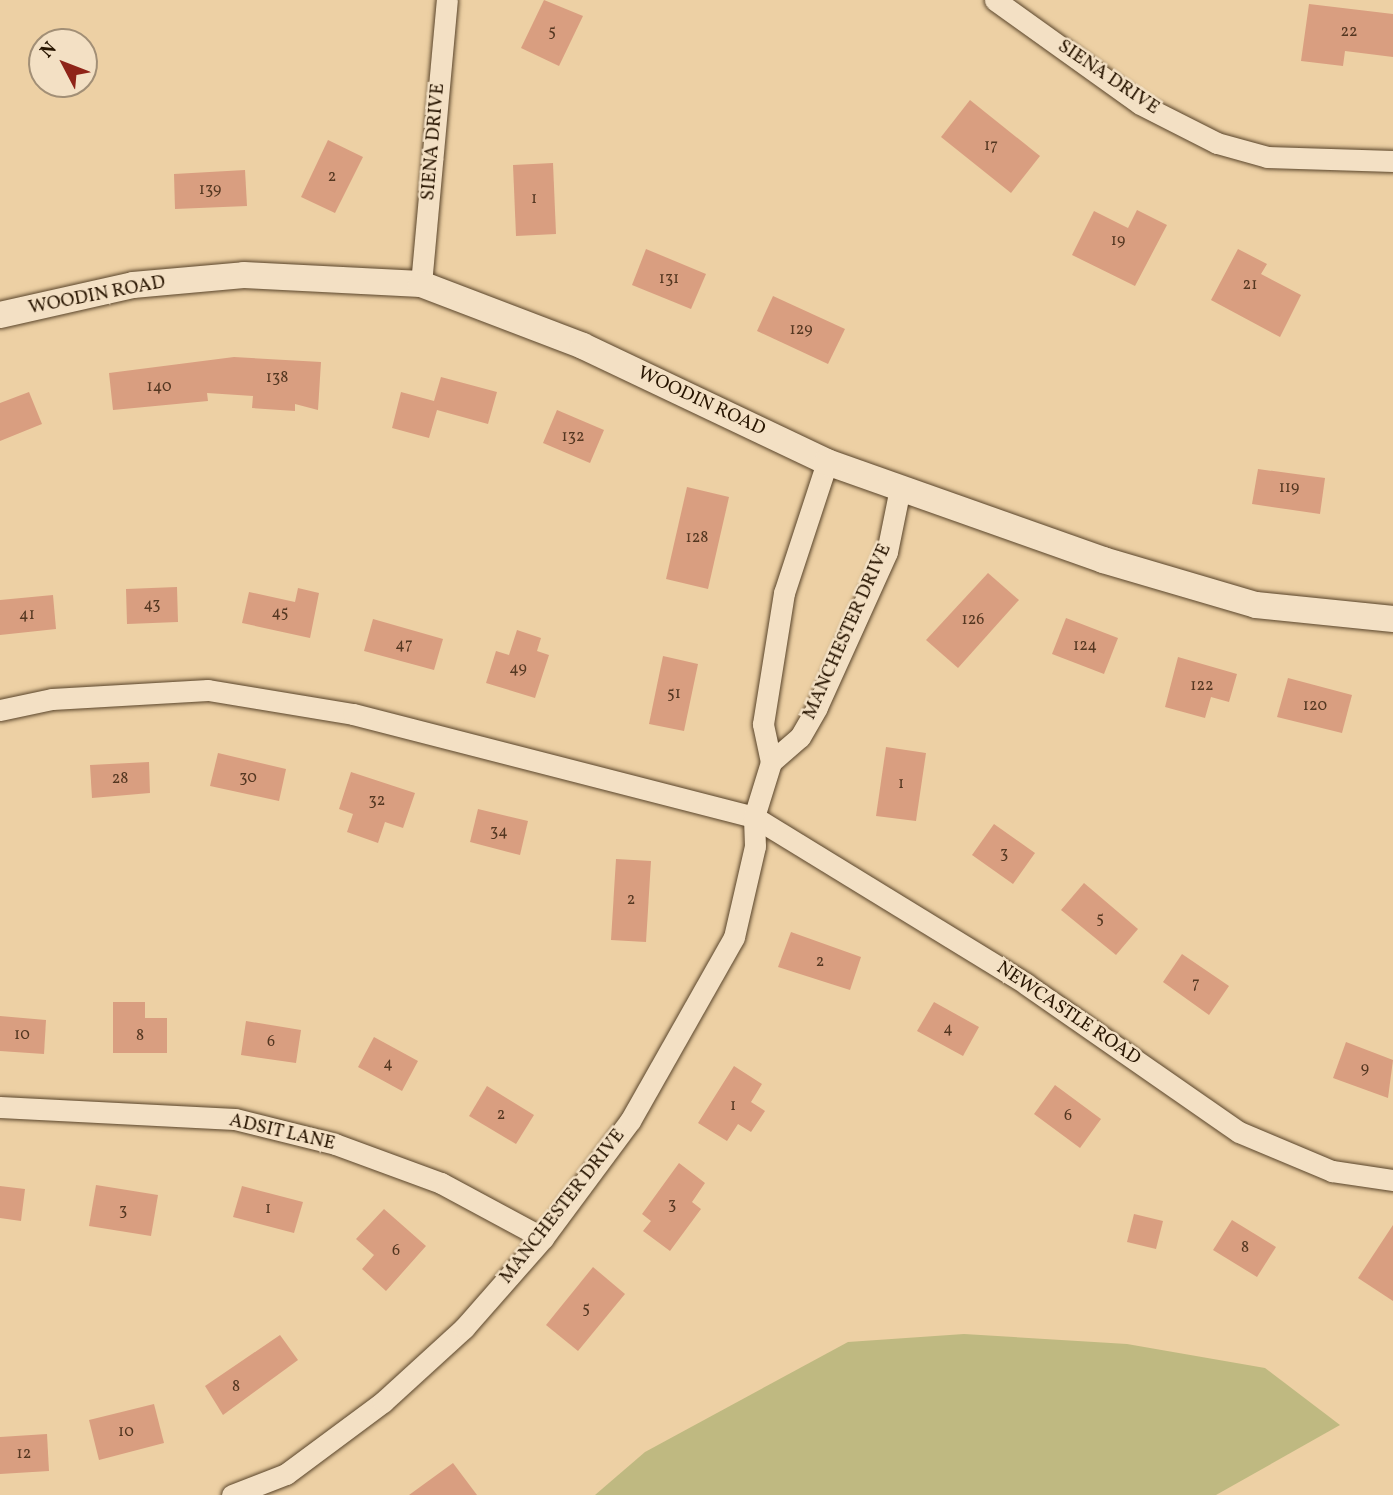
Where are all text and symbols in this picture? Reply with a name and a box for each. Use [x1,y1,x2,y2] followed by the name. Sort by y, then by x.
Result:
[548,22,556,42] house number: 5
[1340,22,1358,42] house number: 22
[28,28,98,98] north arrow
[35,36,63,64] text: N
[1053,36,1163,120] street label: SIENA DRIVE
[418,82,450,202] street label: SIENA DRIVE
[984,136,998,156] house number: 17
[328,167,336,187] house number: 2
[199,180,221,200] house number: 139
[531,189,537,209] house number: 1
[1111,231,1125,251] house number: 19
[659,269,679,289] house number: 131
[27,272,167,320] street label: WOODIN ROAD
[1243,275,1257,295] house number: 21
[790,320,812,340] house number: 129
[633,362,769,442] street label: WOODIN ROAD
[266,368,288,388] house number: 138
[146,377,172,397] house number: 140
[561,427,585,447] house number: 132
[1279,478,1299,498] house number: 119
[686,528,708,548] house number: 128
[799,541,897,723] street label: MANCHESTER DRIVE
[143,595,161,615] house number: 43
[272,603,288,623] house number: 45
[19,605,35,625] house number: 41
[962,610,984,630] house number: 126
[395,635,413,655] house number: 47
[1073,636,1097,656] house number: 124
[509,659,527,679] house number: 49
[1190,676,1214,696] house number: 122
[667,684,681,704] house number: 51
[1303,696,1327,716] house number: 120
[239,768,257,788] house number: 30
[112,769,128,789] house number: 28
[898,774,904,794] house number: 1
[369,791,385,811] house number: 32
[490,822,508,842] house number: 34
[1000,844,1008,864] house number: 3
[627,890,635,910] house number: 2
[1096,909,1104,929] house number: 5
[816,952,824,972] house number: 2
[992,957,1144,1071] street label: NEWCASTLE ROAD
[1192,974,1200,994] house number: 7
[943,1019,953,1039] house number: 4
[14,1025,30,1045] house number: 10
[136,1026,144,1046] house number: 8
[267,1032,275,1052] house number: 6
[383,1054,393,1074] house number: 4
[1361,1059,1369,1079] house number: 9
[730,1096,736,1116] house number: 1
[497,1105,505,1125] house number: 2
[1064,1106,1072,1126] house number: 6
[227,1110,337,1156] street label: ADSIT LANE
[496,1125,630,1289] street label: MANCHESTER DRIVE
[668,1195,676,1215] house number: 3
[265,1199,271,1219] house number: 1
[119,1201,127,1221] house number: 3
[1241,1238,1249,1258] house number: 8
[392,1241,400,1261] house number: 6
[582,1299,590,1319] house number: 5
[232,1377,240,1397] house number: 8
[118,1422,134,1442] house number: 10
[17,1444,31,1464] house number: 12

